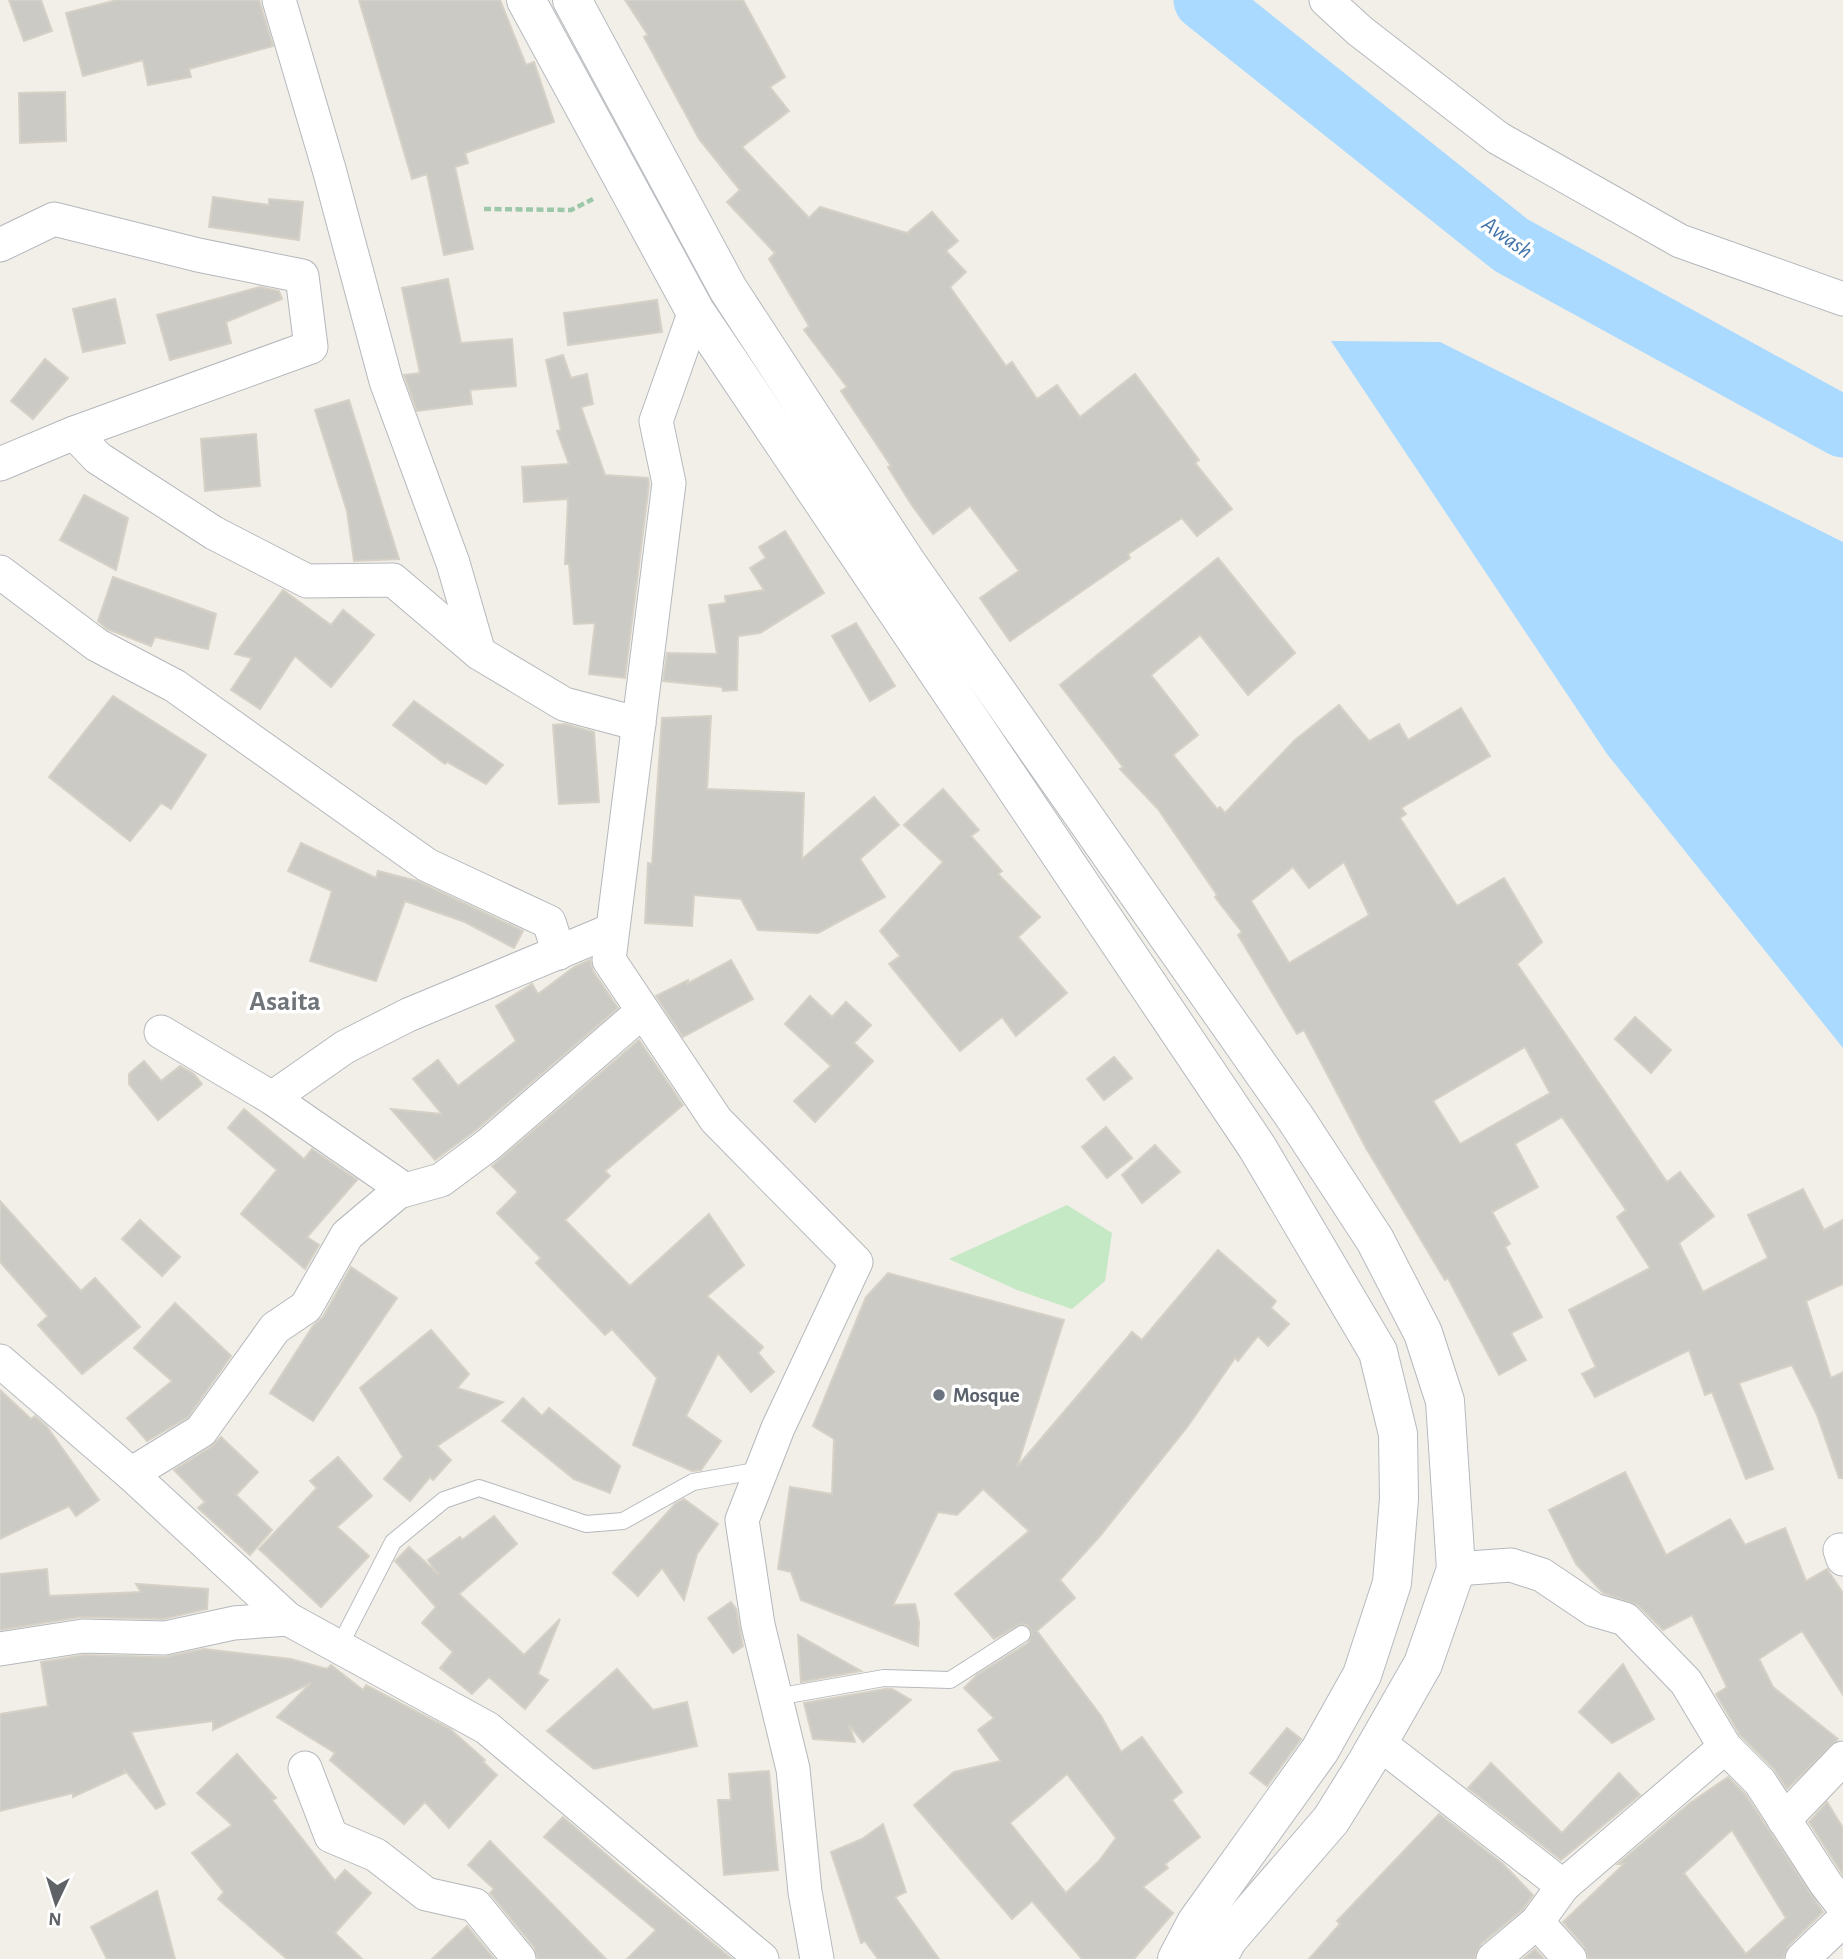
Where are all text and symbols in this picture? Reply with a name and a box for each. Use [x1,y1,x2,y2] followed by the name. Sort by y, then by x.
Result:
[1477,212,1536,263] water label: Awash
[249,988,321,1016] district label: Asaita
[953,1385,1020,1406] place label: Mosque
[931,1387,947,1403] marker: Mosque
[21,1868,91,1938] north arrow
[48,1909,62,1928] text: N

